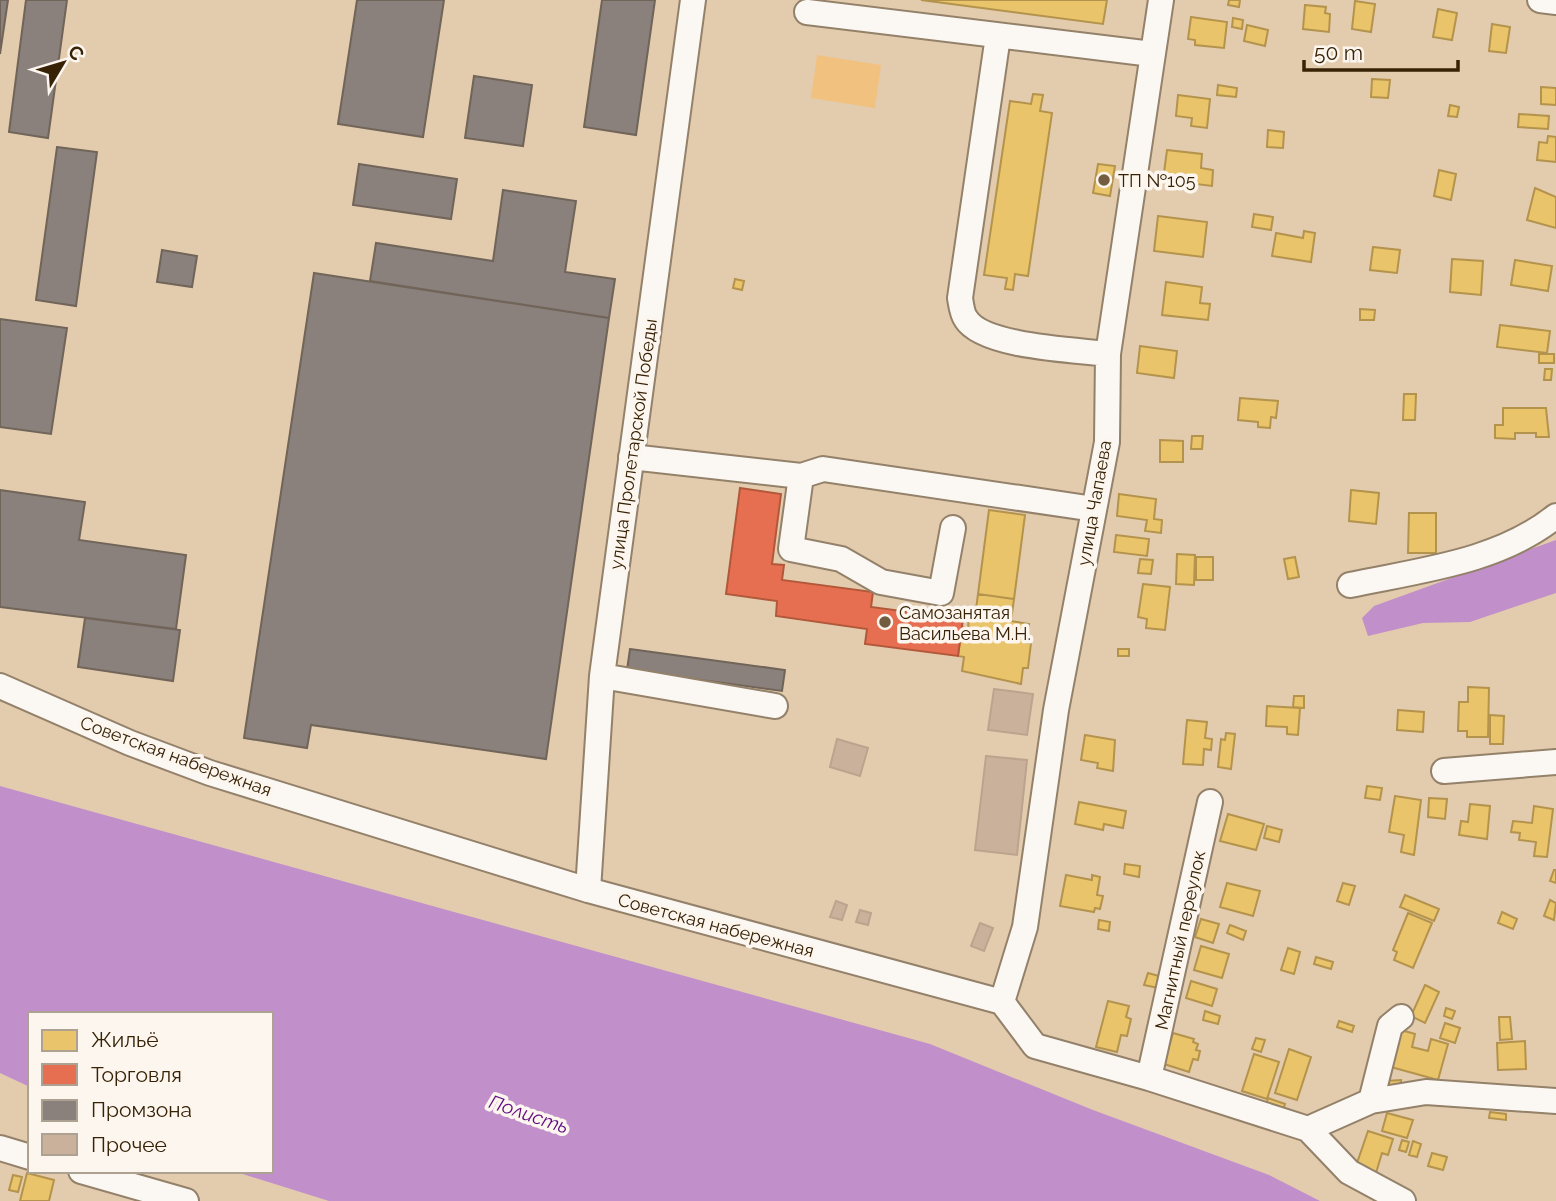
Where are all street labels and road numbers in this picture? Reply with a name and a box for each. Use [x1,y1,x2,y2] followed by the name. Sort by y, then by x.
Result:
[605,317,661,571] street label: улица Пролетарской Победы
[1073,439,1115,567] street label: улица Чапаева
[77,712,275,800] street label: Советская набережная
[1151,848,1209,1032] street label: Магнитный переулок
[616,889,816,961] street label: Советская набережная

